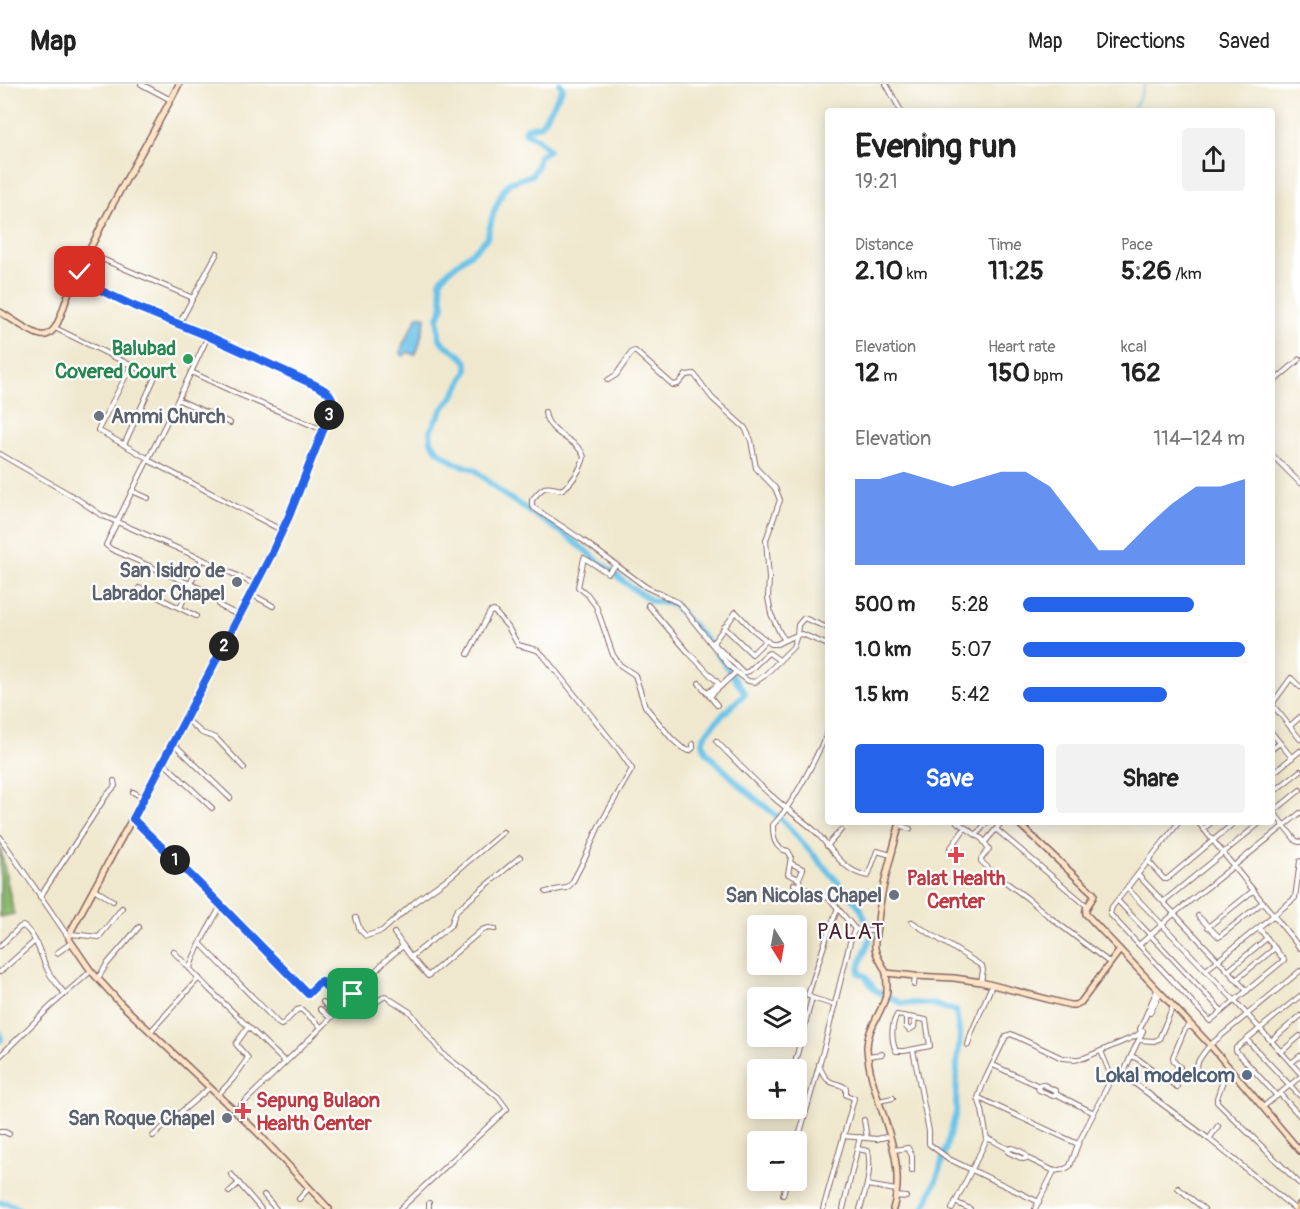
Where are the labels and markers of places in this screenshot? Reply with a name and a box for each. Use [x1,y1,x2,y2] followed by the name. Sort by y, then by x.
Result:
[54,246,105,297] pin
[55,336,177,384] place label: Balubad Covered Court
[181,352,195,366] marker: Balubad Covered Court
[314,400,344,430] pin: 3
[111,404,225,429] place label: Ammi Church
[92,409,106,423] marker: Ammi Church
[91,558,226,606] place label: San Isidro de Labrador Chapel
[230,575,244,589] marker: San Isidro de Labrador Chapel
[209,631,239,661] pin: 2
[160,845,190,875] pin: 1
[947,846,965,864] marker: Palat Health Center
[907,866,1005,914] place label: Palat Health Center
[726,883,882,908] place label: San Nicolas Chapel
[887,888,901,902] marker: San Nicolas Chapel
[327,968,378,1019] pin
[1095,1063,1235,1088] place label: Lokal modelcom
[1240,1068,1254,1082] marker: Lokal modelcom
[256,1088,380,1136] place label: Sepung Bulaon Health Center
[234,1102,252,1120] marker: Sepung Bulaon Health Center
[68,1106,215,1131] place label: San Roque Chapel
[220,1111,234,1125] marker: San Roque Chapel

